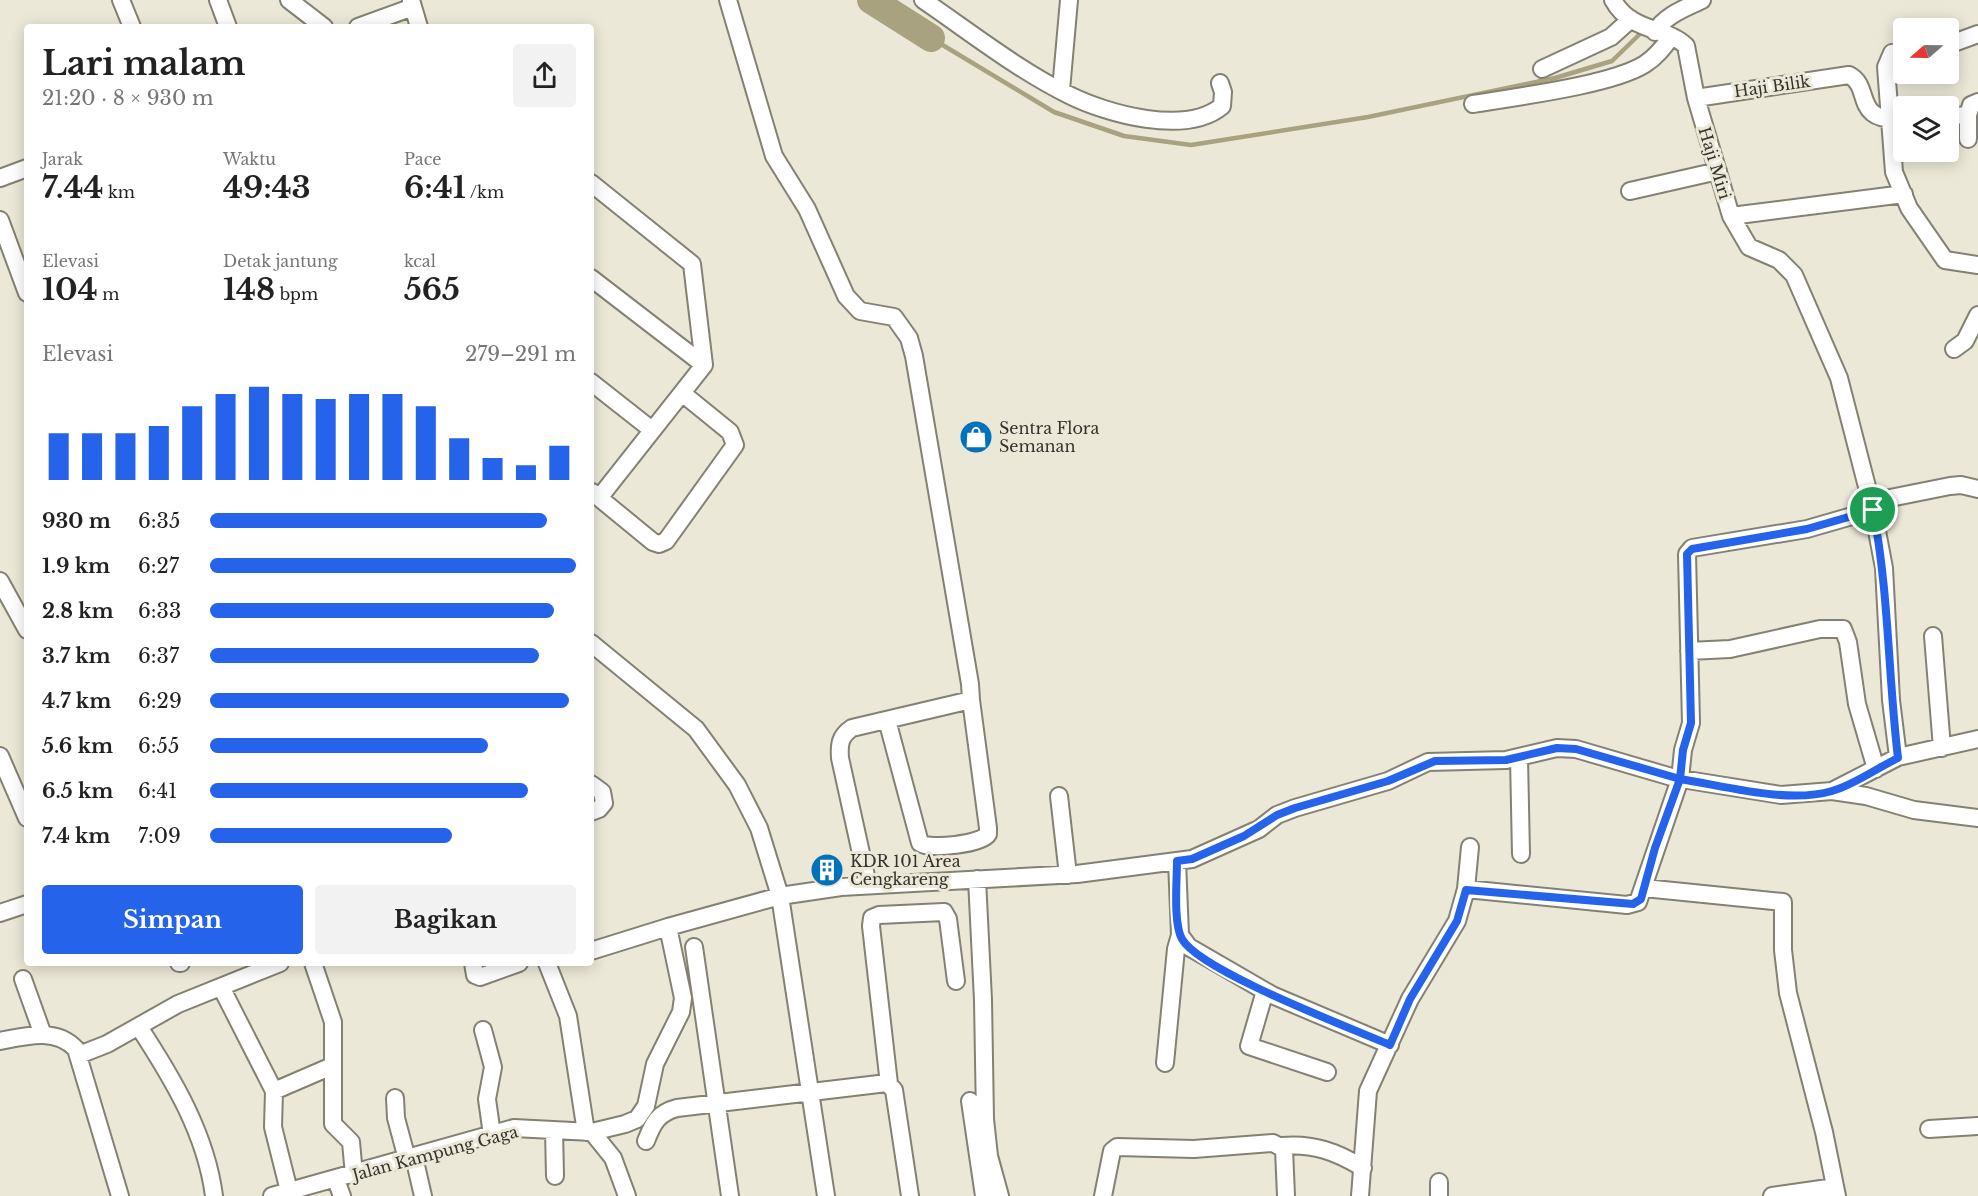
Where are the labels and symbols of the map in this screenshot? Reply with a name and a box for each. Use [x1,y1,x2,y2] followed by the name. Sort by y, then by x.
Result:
[1893,18,1959,84] north arrow
[1733,71,1812,101] street label: Haji Bilik
[1695,124,1736,202] street label: Haji Miri
[999,418,1099,456] place label: Sentra Flora Semanan
[958,419,994,455] shop icon: Sentra Flora Semanan
[1847,484,1898,535] pin
[850,851,961,889] place label: KDR 101 Area Cengkareng
[809,852,845,888] building icon: KDR 101 Area Cengkareng
[348,1121,520,1185] street label: Jalan Kampung Gaga

